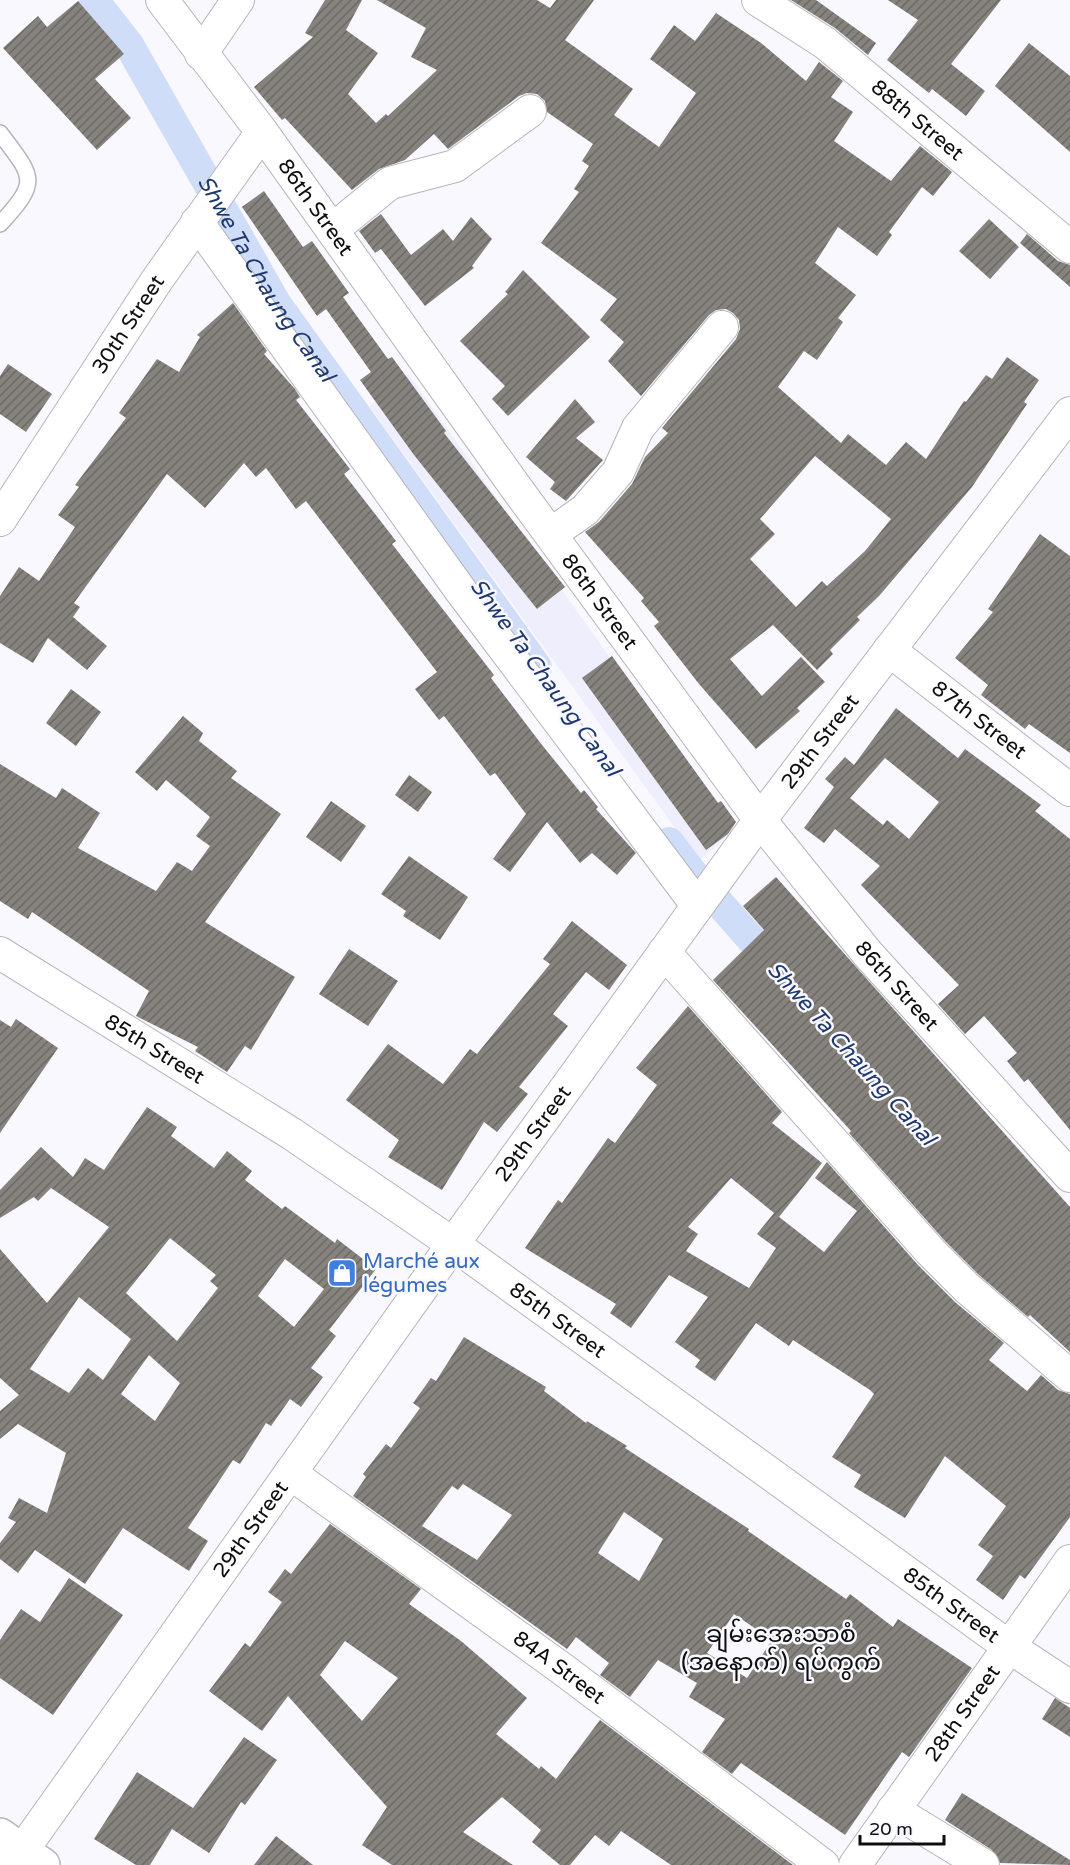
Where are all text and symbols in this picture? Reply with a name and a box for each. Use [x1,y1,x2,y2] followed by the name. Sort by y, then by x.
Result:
[866,75,969,166] street label: 88th Street
[272,154,358,261] street label: 86th Street
[192,171,341,389] water label: Shwe Ta Chaung Canal
[87,270,170,378] street label: 30th Street
[556,549,643,655] street label: 86th Street
[465,574,627,784] water label: Shwe Ta Chaung Canal
[927,676,1031,765] street label: 87th Street
[776,689,864,794] street label: 29th Street
[849,936,944,1036] street label: 86th Street
[762,957,942,1153] water label: Shwe Ta Chaung Canal
[100,1009,209,1090] street label: 85th Street
[490,1081,577,1187] street label: 29th Street
[363,1249,480,1298] place label: Marché aux légumes
[326,1257,358,1289] shop icon: Marché aux légumes
[505,1277,611,1364] street label: 85th Street
[208,1476,294,1583] street label: 29th Street
[898,1562,1004,1649] street label: 85th Street
[681,1618,881,1681] district label: ချမ်းအေးသာစံ (အနောက်) ရပ်ကွက်
[508,1626,610,1710] street label: 84A Street
[920,1660,1006,1767] street label: 28th Street
[860,1808,944,1846] scale bar
[869,1818,913,1840] text: 20 m

